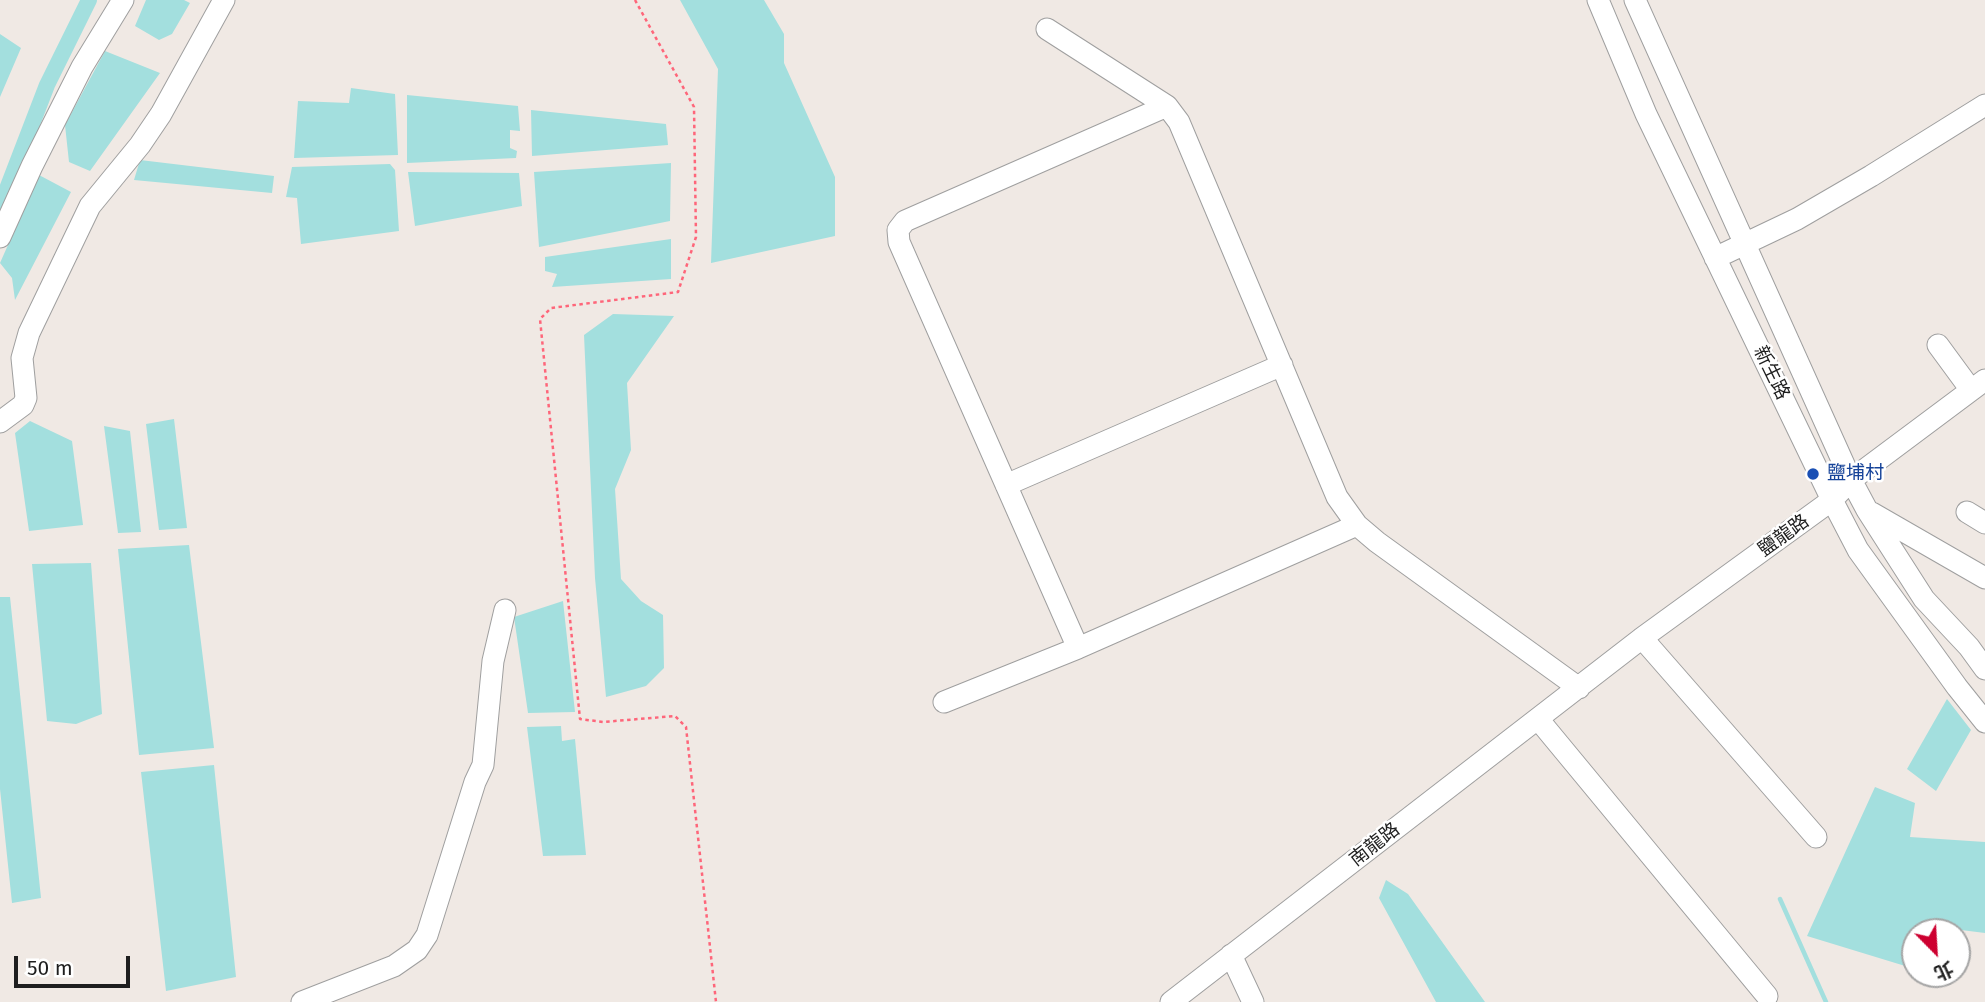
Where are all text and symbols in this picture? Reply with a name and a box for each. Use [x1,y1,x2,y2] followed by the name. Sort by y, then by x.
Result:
[1748,342,1794,404] street label: 新生路
[1827,463,1884,485] place label: 鹽埔村
[1805,466,1821,482] marker: 鹽埔村
[1754,510,1814,562] street label: 鹽龍路
[1346,818,1404,872] street label: 南龍路
[1901,918,1971,988] north arrow
[18,942,133,986] scale bar
[27,955,73,981] text: 50 m
[1931,956,1957,985] text: 北

